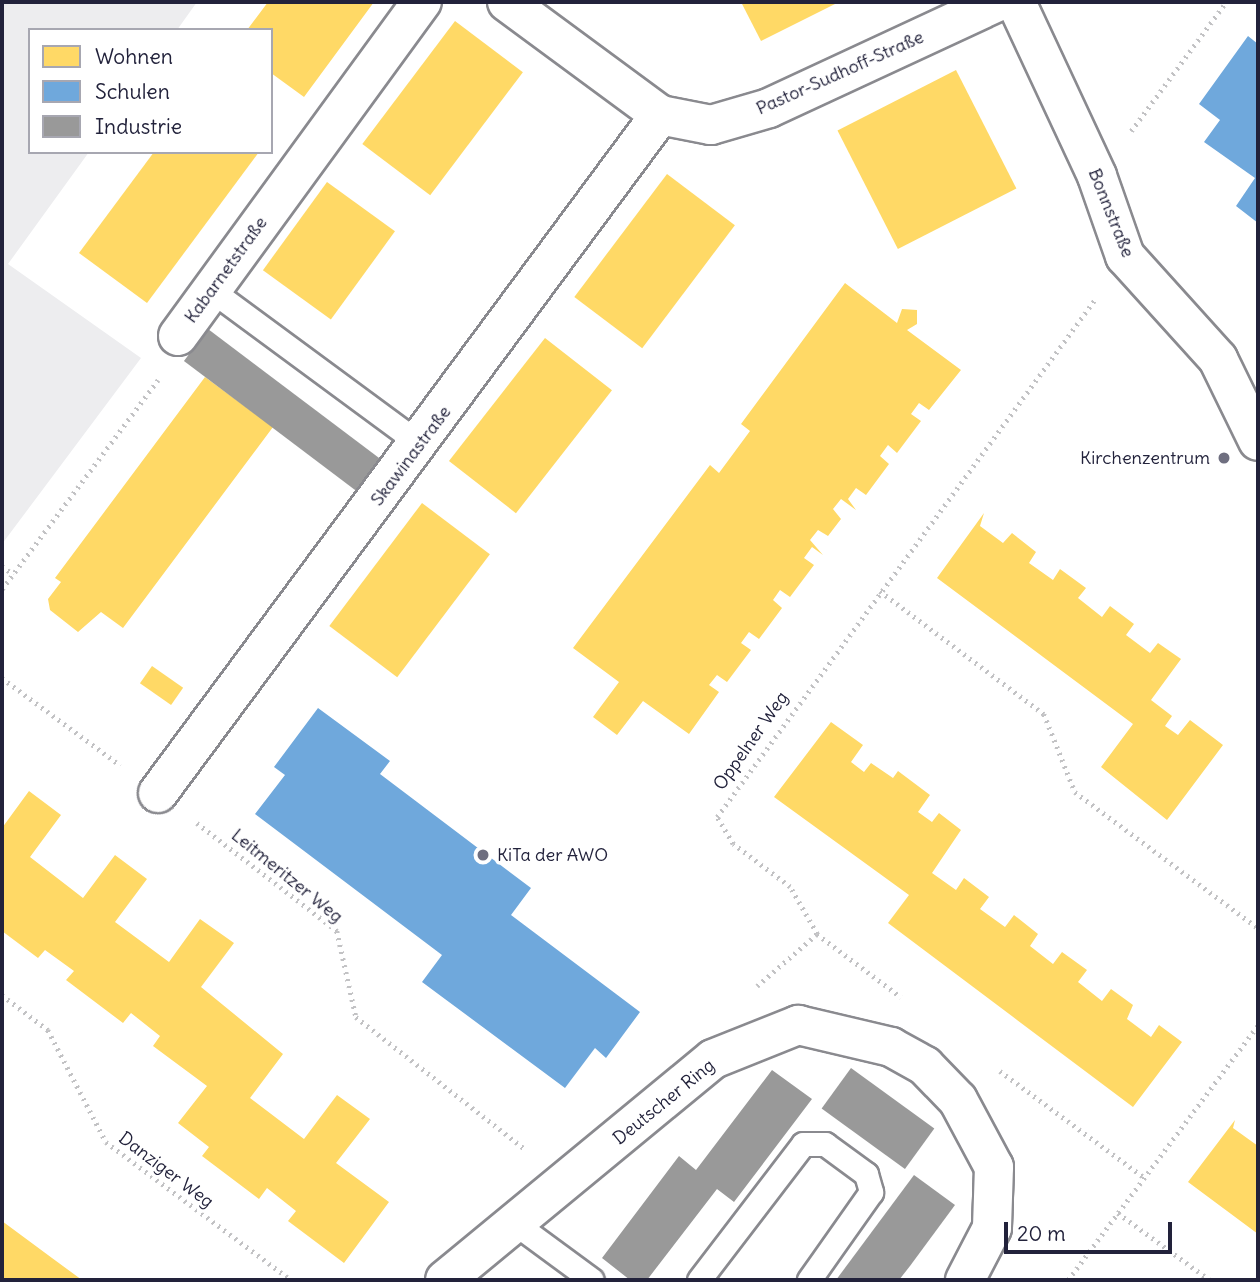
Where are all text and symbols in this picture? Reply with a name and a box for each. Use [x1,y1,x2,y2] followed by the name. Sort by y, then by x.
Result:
[753,26,927,120] street label: Pastor-Sudhoff-Straße
[28,28,273,154] legend
[95,43,173,70] text: Wohnen
[95,78,170,105] text: Schulen
[95,113,182,140] text: Industrie
[1083,165,1139,261] street label: Bonnstraße
[180,213,272,327] street label: Kabarnetstraße
[366,402,456,510] street label: Skawinastraße
[1080,447,1210,469] place label: Kirchenzentrum
[1216,450,1232,466] marker: Kirchenzentrum
[709,688,793,794] street label: Oppelner Weg
[227,824,347,928] street label: Leitmeritzer Weg
[497,844,608,866] place label: KiTa der AWO
[475,847,491,863] marker: KiTa der AWO
[609,1055,719,1149] street label: Deutscher Ring
[114,1127,218,1213] street label: Danziger Weg
[1008,1208,1176,1252] scale bar
[1017,1220,1066,1247] text: 20 m

